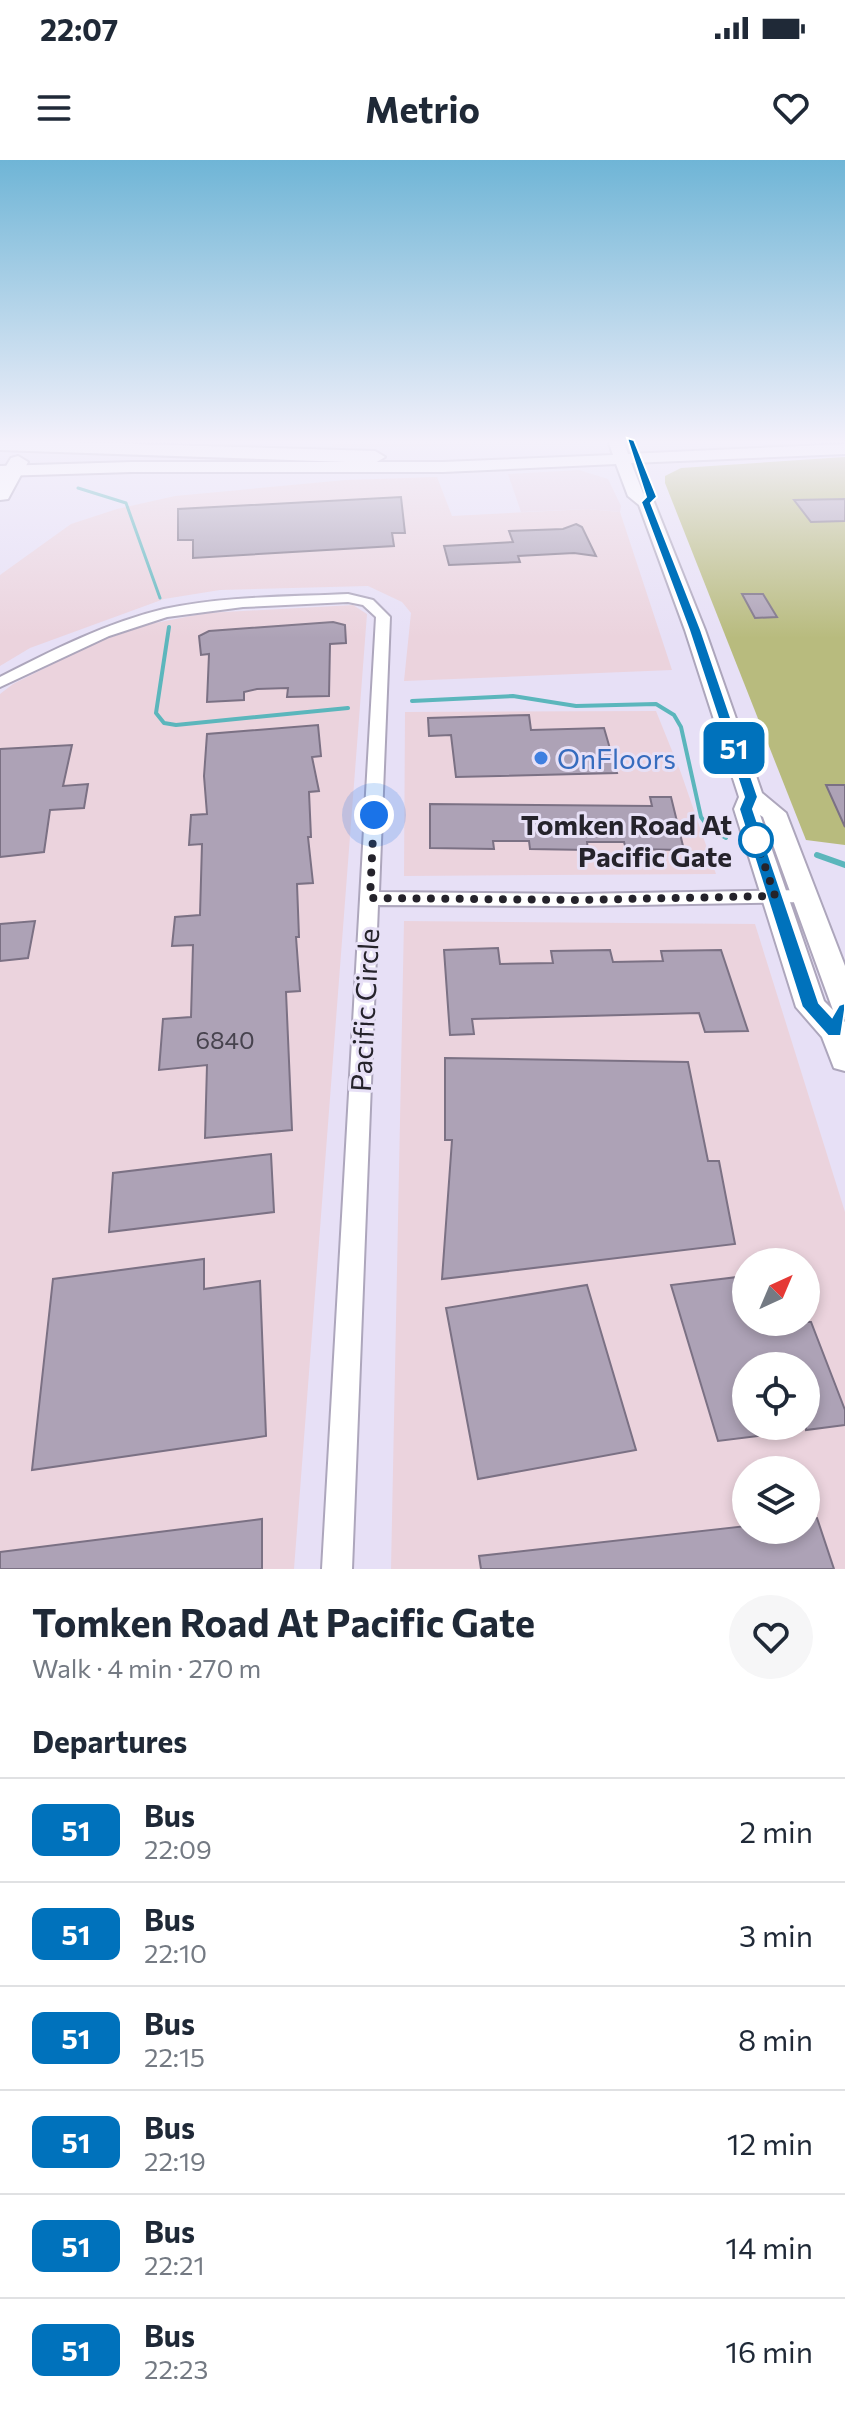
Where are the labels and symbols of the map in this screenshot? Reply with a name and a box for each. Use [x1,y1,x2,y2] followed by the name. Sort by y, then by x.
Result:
[698,722,770,774] line badge: 51
[557,741,676,775] place label: OnFloors
[532,749,550,767] marker: OnFloors
[354,795,394,835] your location
[521,807,732,873] place label: Tomken Road At Pacific Gate
[739,823,773,857] marker: Tomken Road At Pacific Gate
[343,927,385,1093] street label: Pacific Circle
[195,1025,255,1054] house number: 6840
[732,1248,820,1336] north arrow

